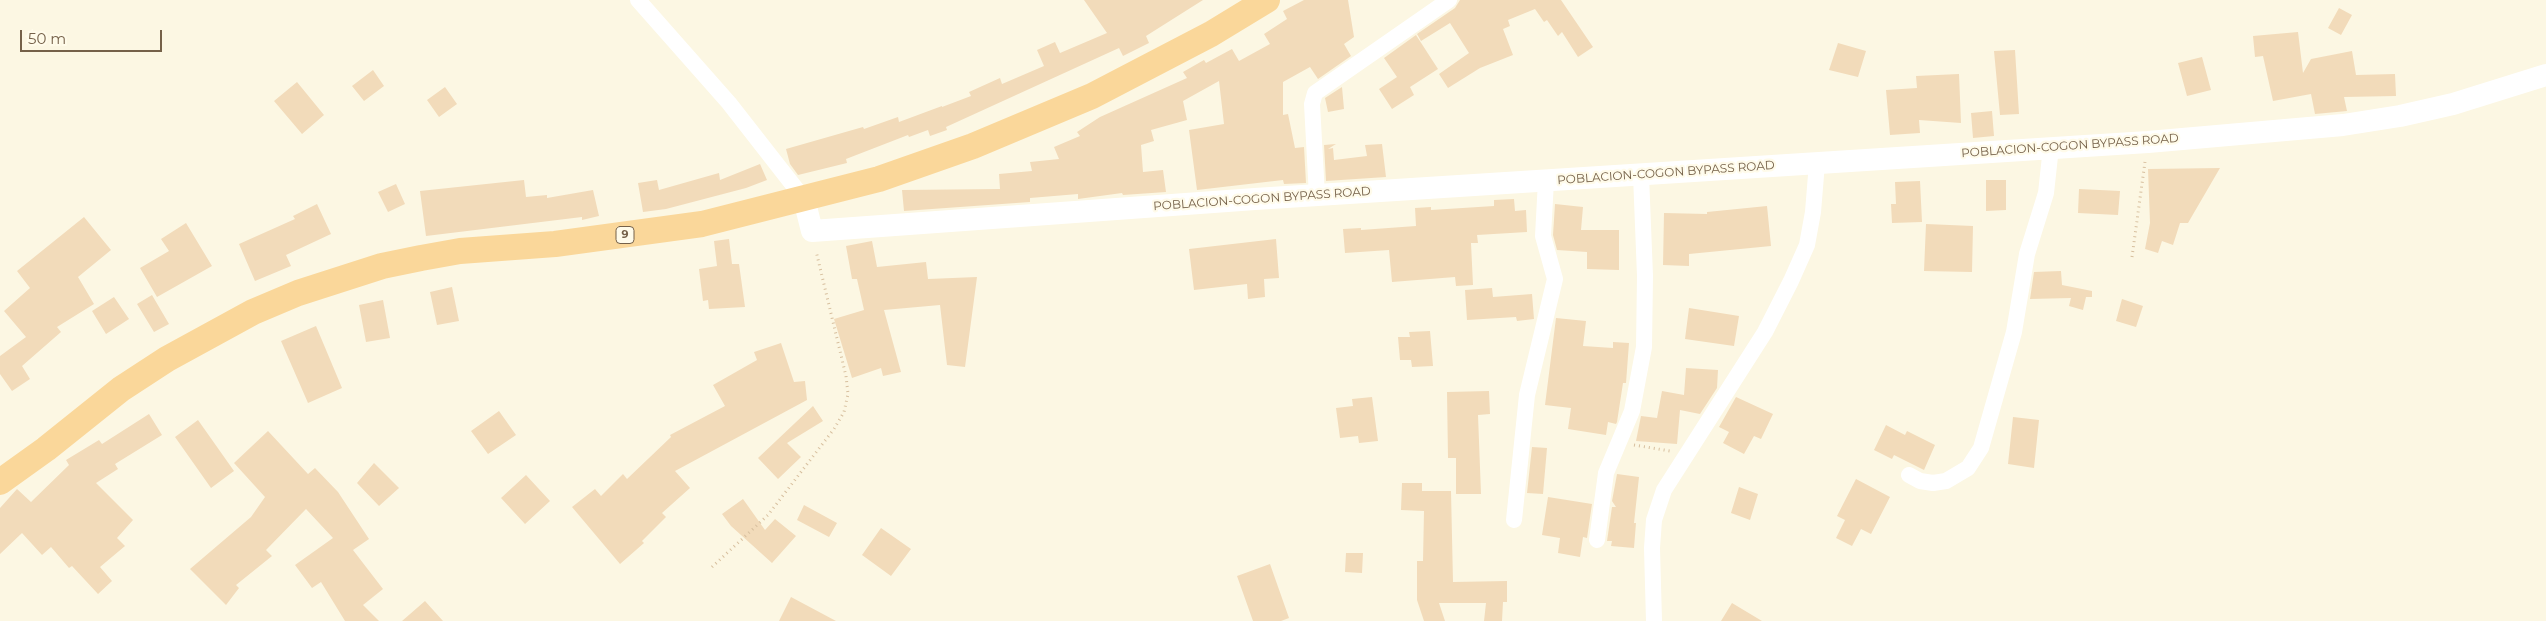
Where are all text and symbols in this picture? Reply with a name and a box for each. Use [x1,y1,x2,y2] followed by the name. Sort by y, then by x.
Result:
[22,20,165,52] scale bar
[28,29,66,48] text: 50 m
[1961,131,2179,161] street label: POBLACION-COGON BYPASS ROAD
[1557,158,1775,188] street label: POBLACION-COGON BYPASS ROAD
[1153,184,1371,214] street label: POBLACION-COGON BYPASS ROAD
[616,226,634,244] road number: 9

